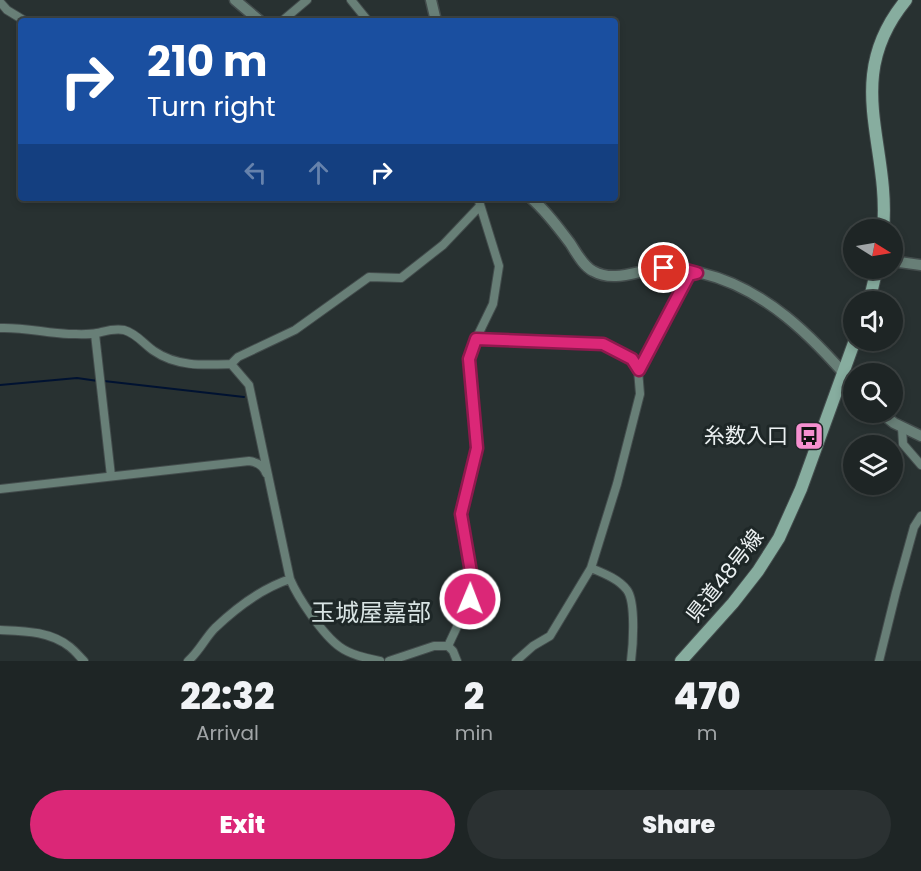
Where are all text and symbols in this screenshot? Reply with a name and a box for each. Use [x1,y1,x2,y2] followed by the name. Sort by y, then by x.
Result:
[147,32,268,91] text: 210 m
[48,42,126,120] icon: right
[147,88,276,125] text: Turn right
[239,156,272,189] icon: left
[302,156,335,189] icon: ahead
[365,156,398,189] icon: right
[843,219,903,279] north arrow
[843,219,903,495] map controls
[638,242,689,293] pin
[647,251,680,284] icon: arrive
[843,291,903,351] button: sound
[843,363,903,423] button: search
[793,420,825,452] bus stop icon: 糸数入口
[704,421,788,450] place label: 糸数入口
[843,435,903,495] button: layers
[679,523,770,628] street label: 県道48号線
[438,567,502,631] position arrow
[311,596,431,629] district label: 玉城屋嘉部
[180,671,275,722] text: 22:32
[464,671,484,722] text: 2
[673,671,741,722] text: 470
[196,719,259,747] text: Arrival
[455,719,493,747] text: min
[697,719,717,747] text: m
[30,790,455,859] button: Exit
[467,790,891,859] button: Share

